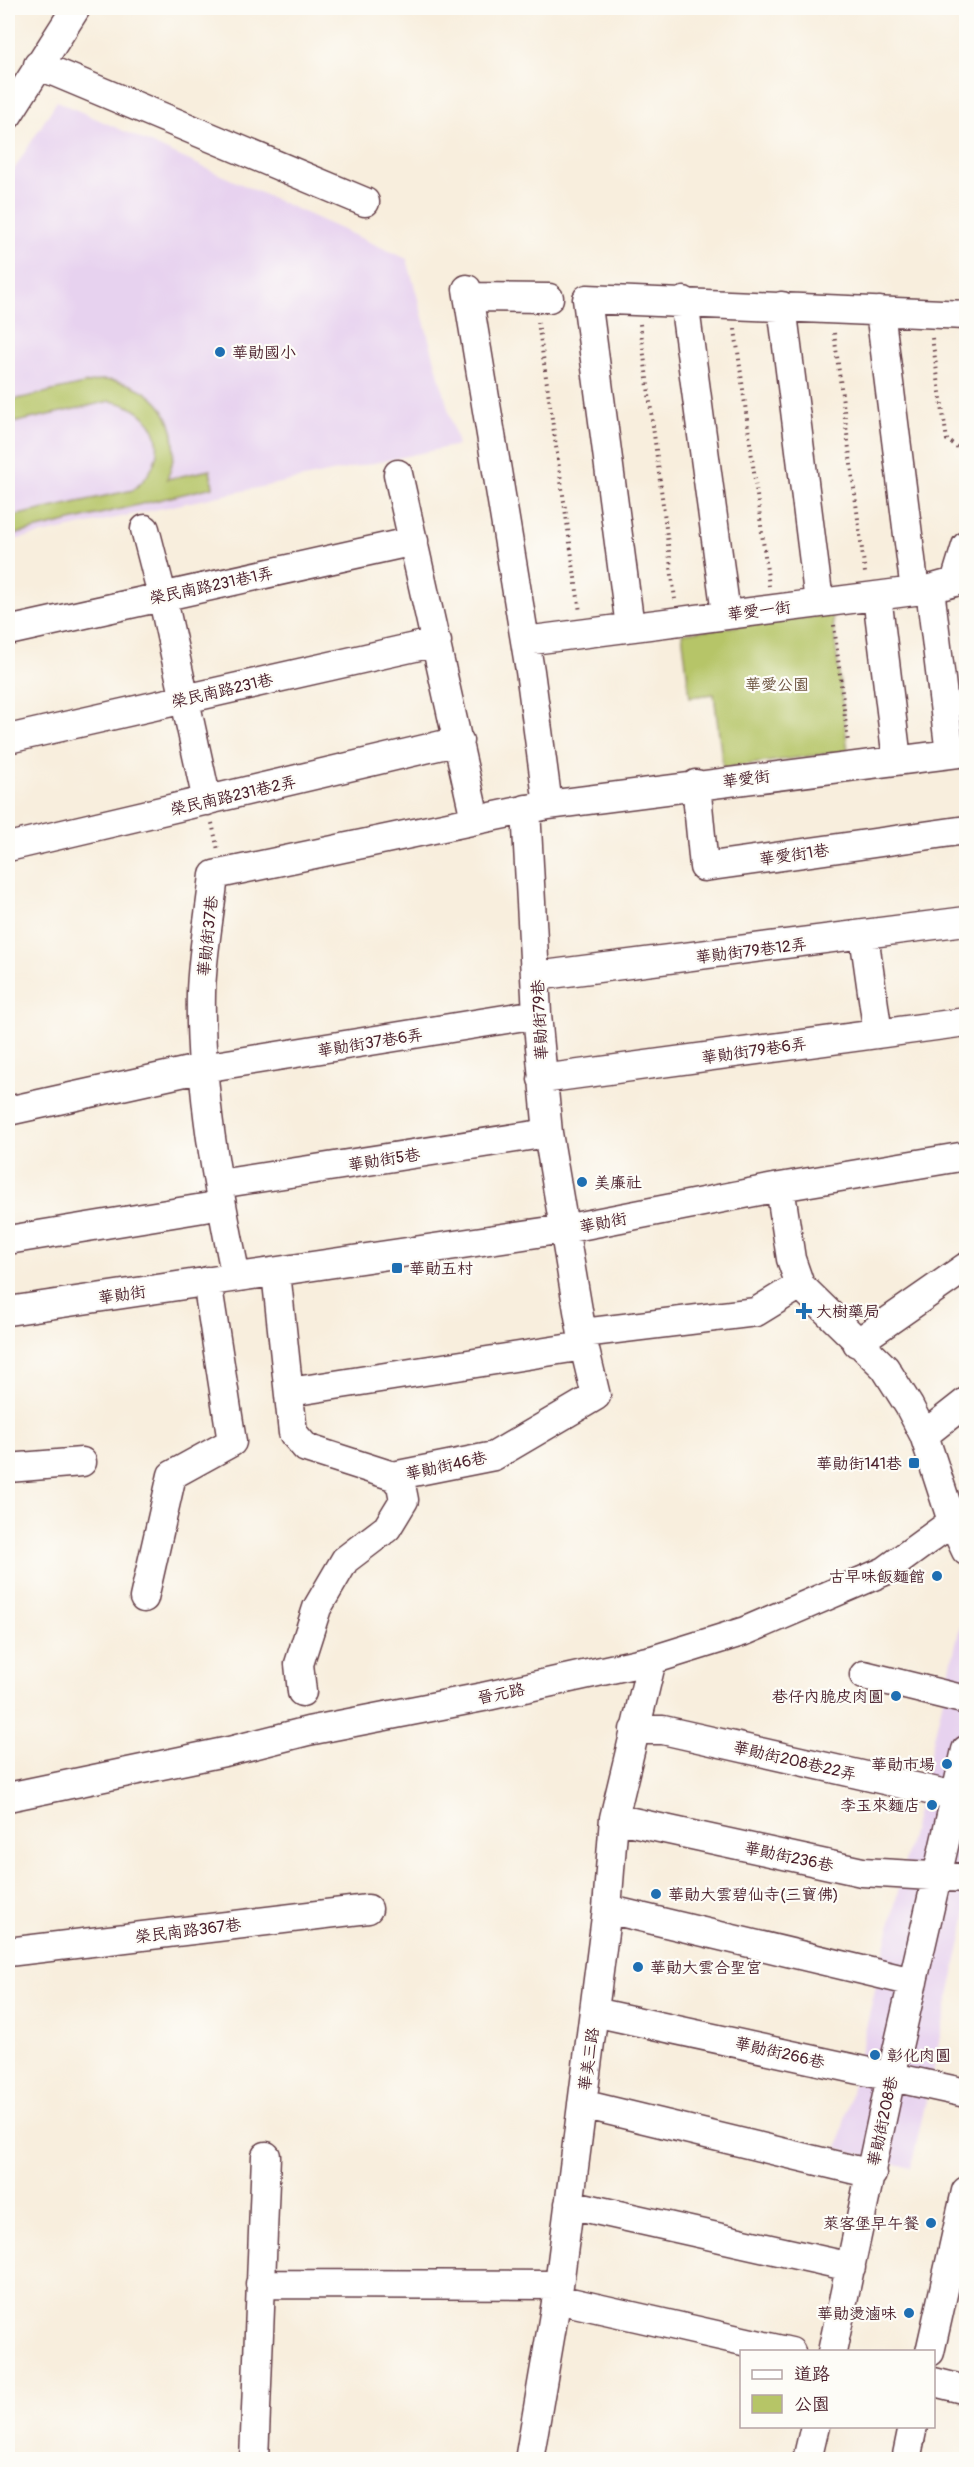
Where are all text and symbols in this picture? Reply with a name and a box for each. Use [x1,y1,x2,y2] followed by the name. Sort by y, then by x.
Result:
[232,343,296,363] place label: 華勛國小
[213,345,227,359] marker: 華勛國小
[148,563,275,609] street label: 榮民南路231巷1弄
[726,597,792,625] street label: 華愛一街
[169,670,275,712] street label: 榮民南路231巷
[745,675,809,695] park label: 華愛公園
[721,766,771,792] street label: 華愛街
[168,772,298,820] street label: 榮民南路231巷2弄
[758,840,830,870] street label: 華愛街1巷
[194,895,222,978] street label: 華勛街37巷
[694,934,808,968] street label: 華勛街79巷12弄
[528,979,552,1061] street label: 華勛街79巷
[316,1025,424,1061] street label: 華勛街37巷6弄
[700,1034,808,1068] street label: 華勛街79巷6弄
[347,1144,422,1176] street label: 華勛街5巷
[594,1173,642,1193] place label: 美廉社
[575,1175,589,1189] marker: 美廉社
[578,1209,629,1237] street label: 華勛街
[409,1259,473,1279] place label: 華勛五村
[390,1261,404,1275] marker: 華勛五村
[97,1282,147,1308] street label: 華勛街
[816,1302,880,1322] place label: 大樹藥局
[797,1304,811,1318] marker: 大樹藥局
[404,1448,489,1484] street label: 華勛街46巷
[816,1454,902,1474] place label: 華勛街141巷
[907,1456,921,1470] marker: 華勛街141巷
[829,1567,925,1587] place label: 古早味飯麵館
[930,1569,944,1583] marker: 古早味飯麵館
[476,1679,527,1709] street label: 晉元路
[772,1687,884,1707] place label: 巷仔內脆皮肉圓
[889,1689,903,1703] marker: 巷仔內脆皮肉圓
[731,1737,858,1785] street label: 華勛街208巷22弄
[871,1755,935,1775] place label: 華勛市場
[940,1757,954,1771] marker: 華勛市場
[840,1796,920,1816] place label: 李玉來麵店
[925,1798,939,1812] marker: 李玉來麵店
[742,1838,835,1876] street label: 華勛街236巷
[668,1885,839,1905] place label: 華勛大雲碧仙寺(三寶佛)
[649,1887,663,1901] marker: 華勛大雲碧仙寺(三寶佛)
[134,1915,242,1947] street label: 榮民南路367巷
[650,1958,762,1978] place label: 華勛大雲合聖宮
[631,1960,645,1974] marker: 華勛大雲合聖宮
[575,2026,603,2092] street label: 華美三路
[733,2033,827,2073] street label: 華勛街266巷
[887,2046,951,2066] place label: 彰化肉圓
[868,2048,882,2062] marker: 彰化肉圓
[864,2074,902,2168] street label: 華勛街208巷
[823,2214,919,2234] place label: 萊客堡早午餐
[924,2216,938,2230] marker: 萊客堡早午餐
[817,2304,897,2324] place label: 華勛燙滷味
[902,2306,916,2320] marker: 華勛燙滷味
[740,2350,935,2428] legend
[794,2363,830,2386] text: 道路
[794,2393,830,2416] text: 公園

